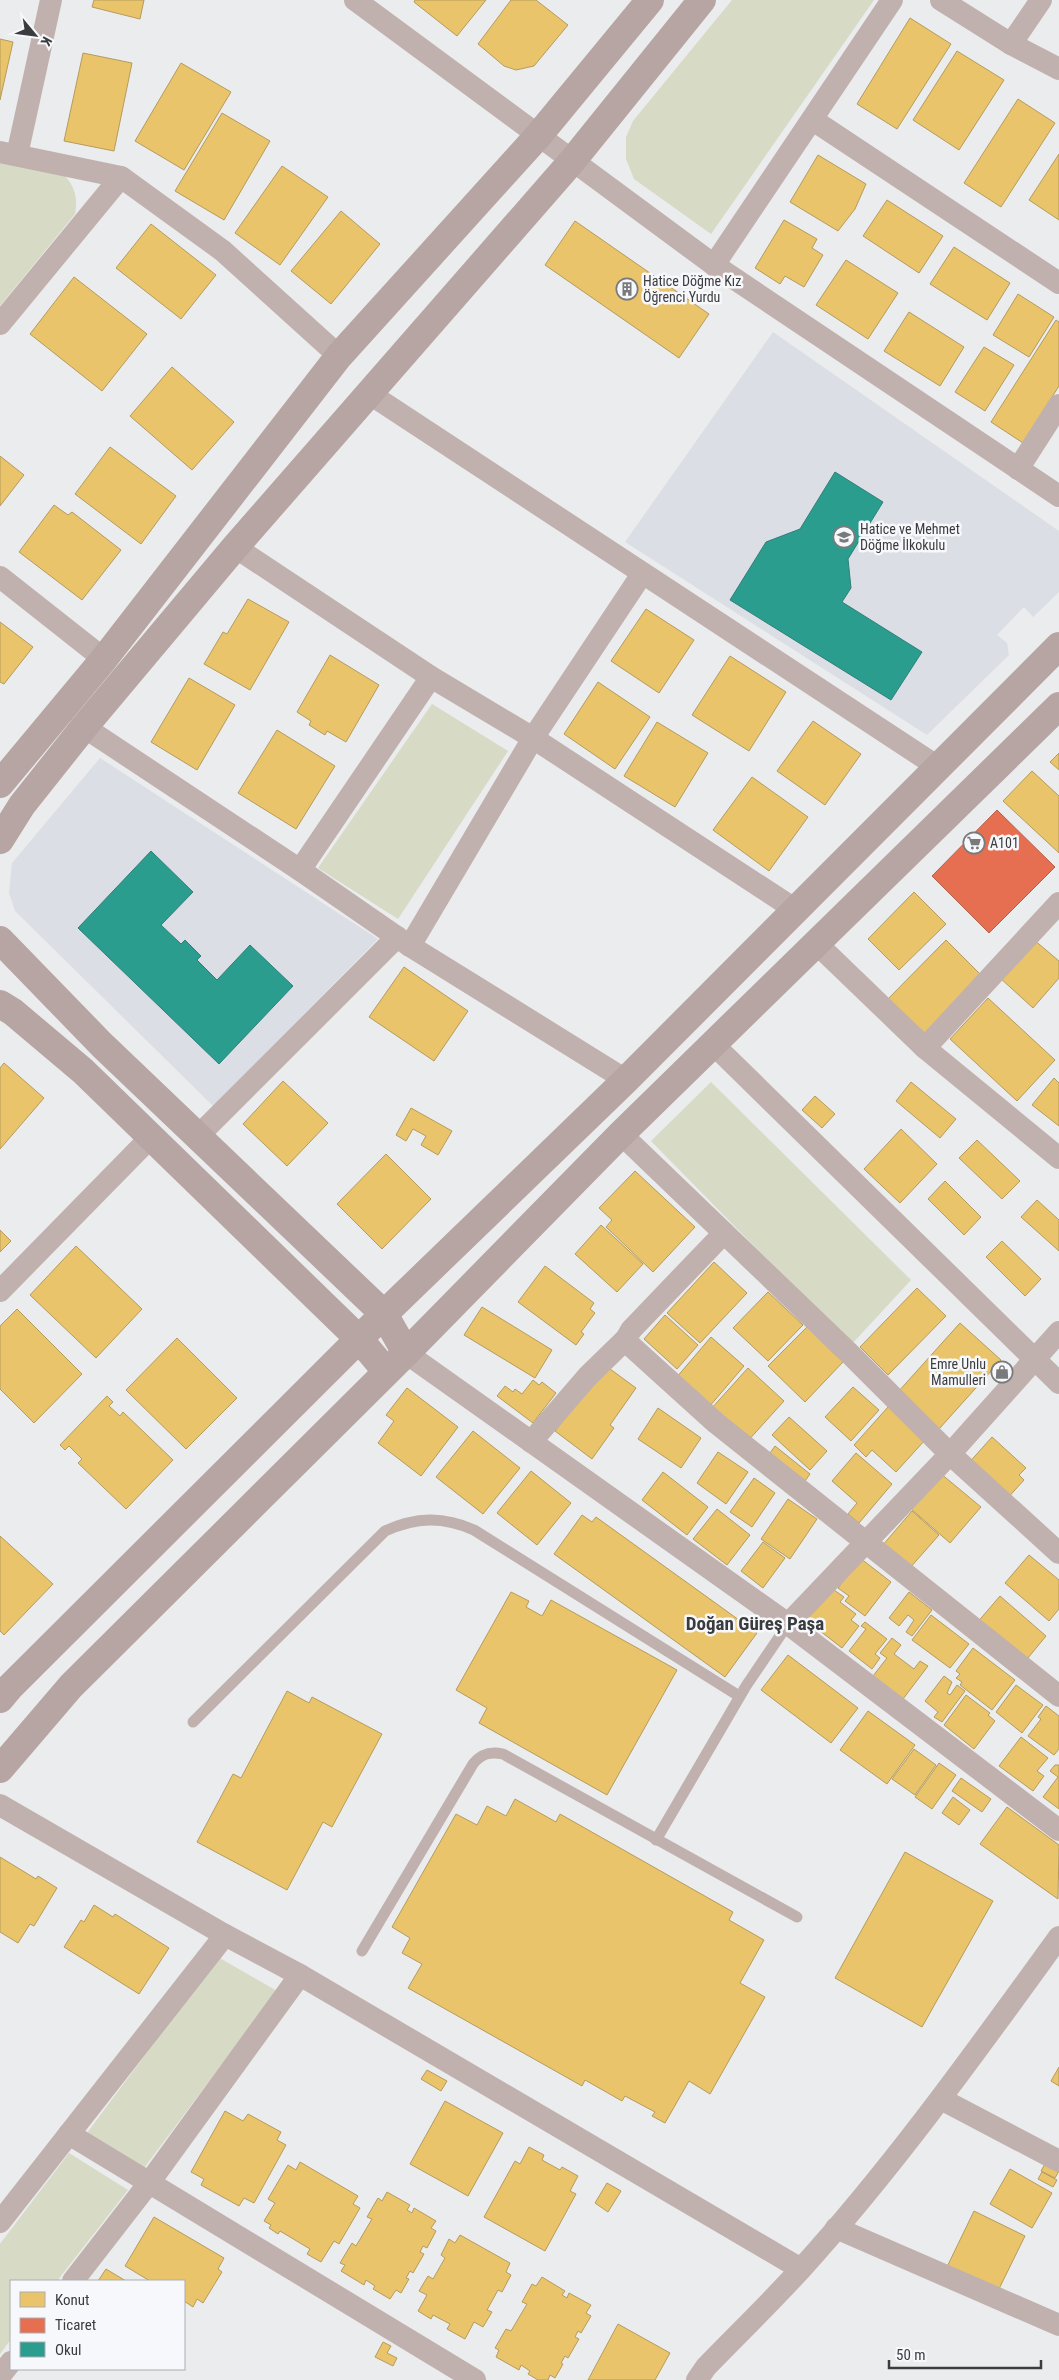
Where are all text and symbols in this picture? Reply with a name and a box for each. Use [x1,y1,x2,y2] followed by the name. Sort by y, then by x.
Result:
[10,10,60,60] north arrow
[37,34,55,49] text: K
[643,273,741,305] place label: Hatice Döğme Kız Öğrenci Yurdu
[615,277,639,301] building icon: Hatice Döğme Kız Öğrenci Yurdu
[860,521,960,553] place label: Hatice ve Mehmet Döğme İlkokulu
[832,525,856,549] school or university icon: Hatice ve Mehmet Döğme İlkokulu
[962,831,986,855] supermarket icon: A101
[990,835,1019,851] place label: A101
[930,1356,986,1388] place label: Emre Unlu Mamulleri
[990,1360,1014,1384] shop icon: Emre Unlu Mamulleri
[686,1612,824,1635] district label: Doğan Güreş Paşa
[10,2280,185,2370] legend
[55,2291,89,2309] text: Konut
[55,2316,96,2334] text: Ticaret
[889,2338,1042,2370] scale bar
[55,2341,81,2359] text: Okul
[896,2346,926,2364] text: 50 m

